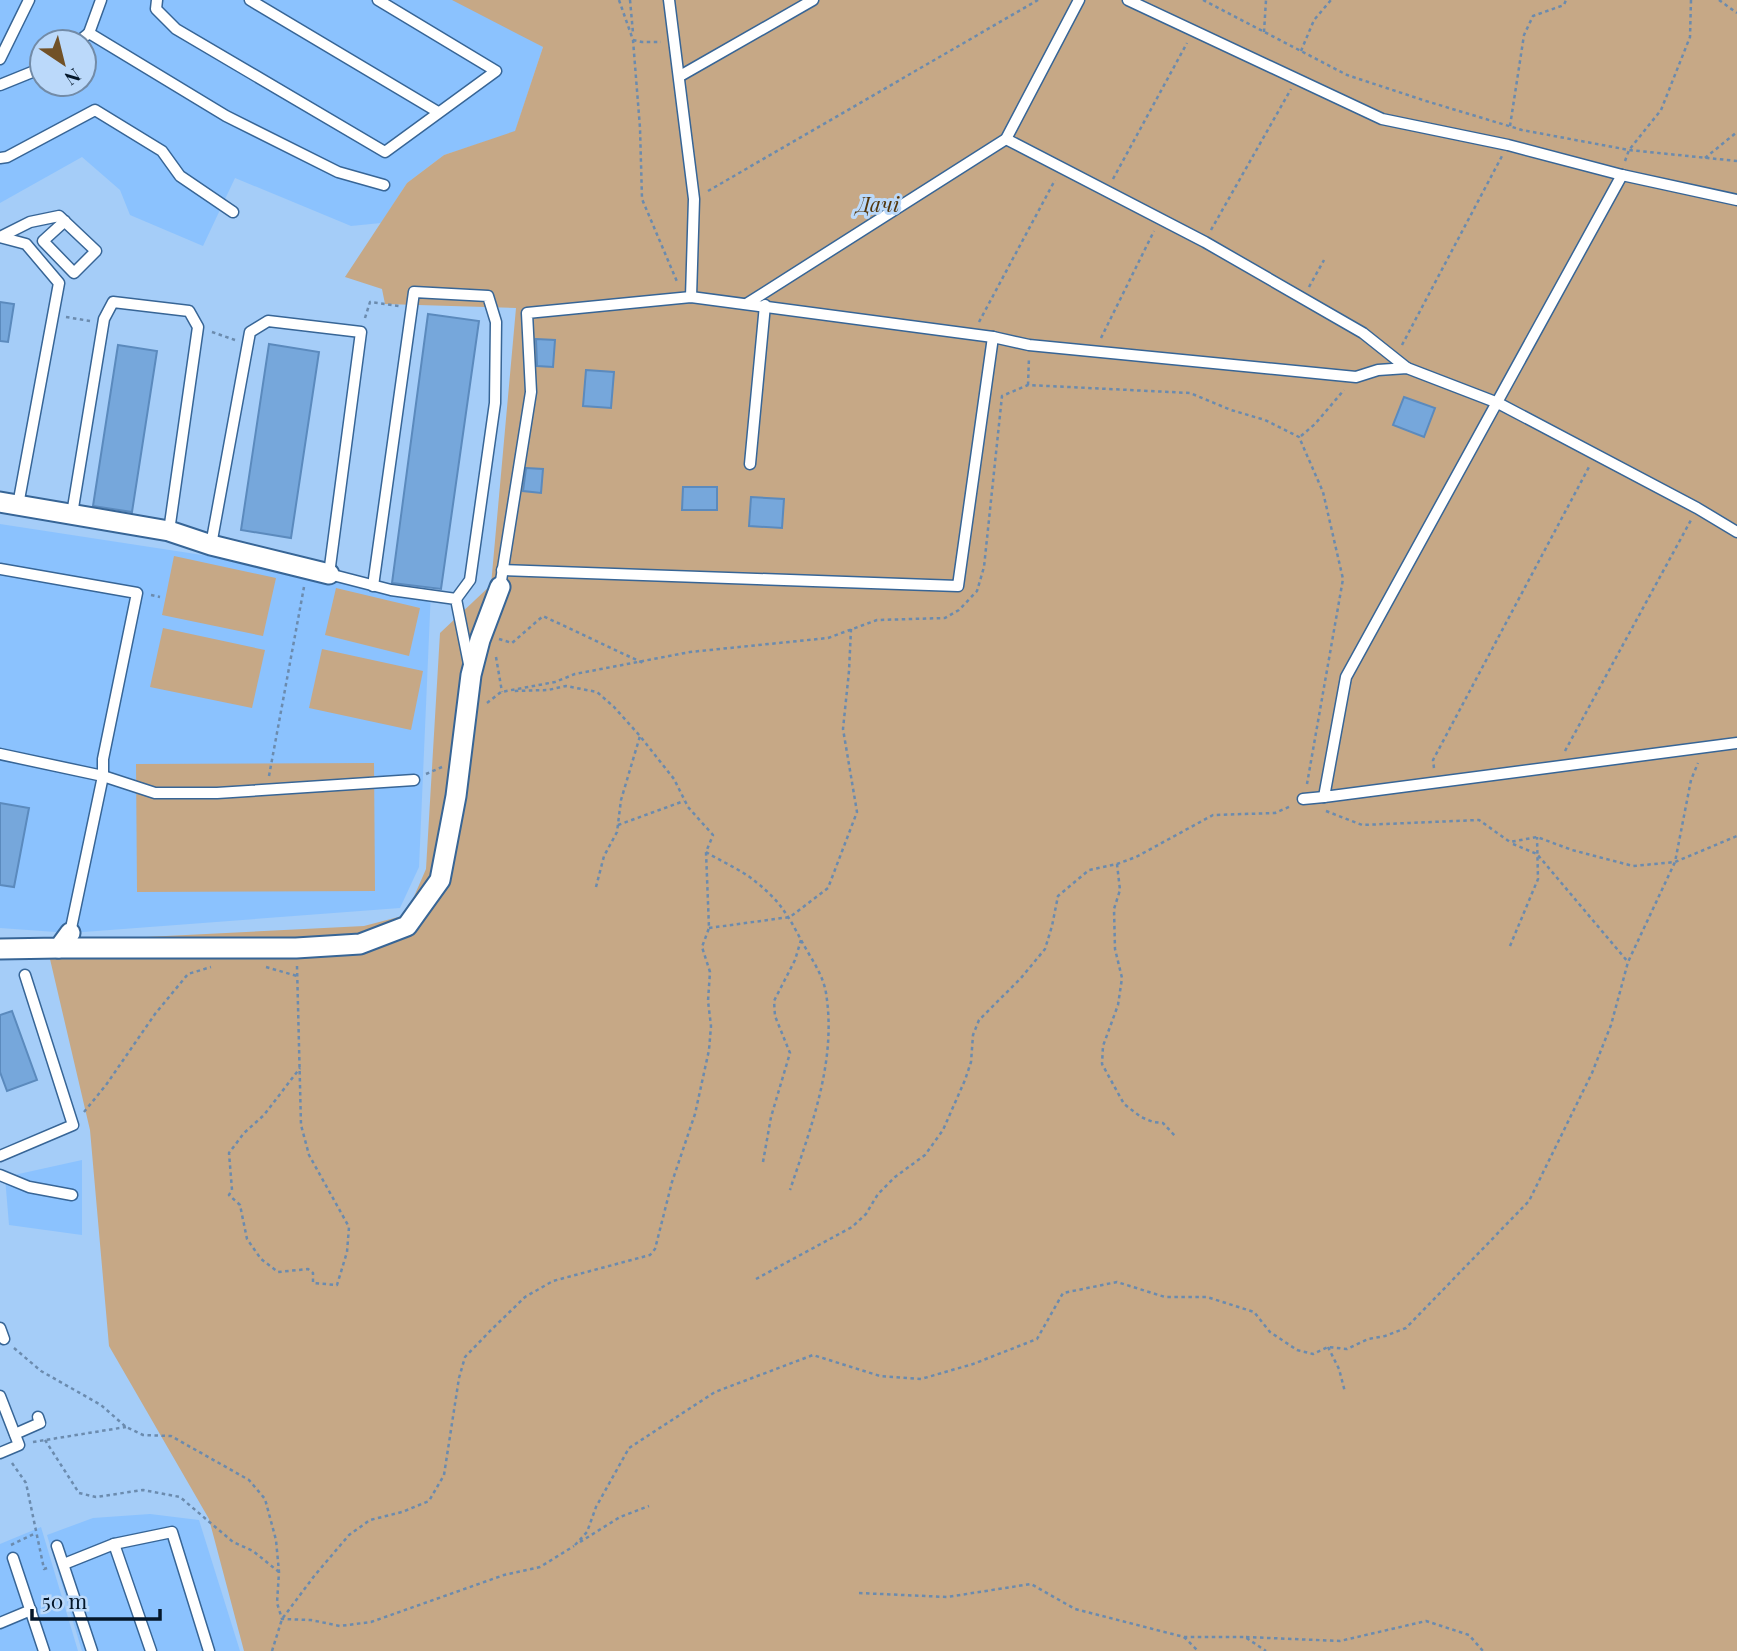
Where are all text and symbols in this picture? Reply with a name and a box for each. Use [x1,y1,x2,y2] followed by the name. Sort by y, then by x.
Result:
[28,28,98,98] north arrow
[60,63,86,92] text: N
[853,189,900,217] park label: Дачі
[32,1578,159,1622] scale bar
[42,1586,88,1614] text: 50 m

